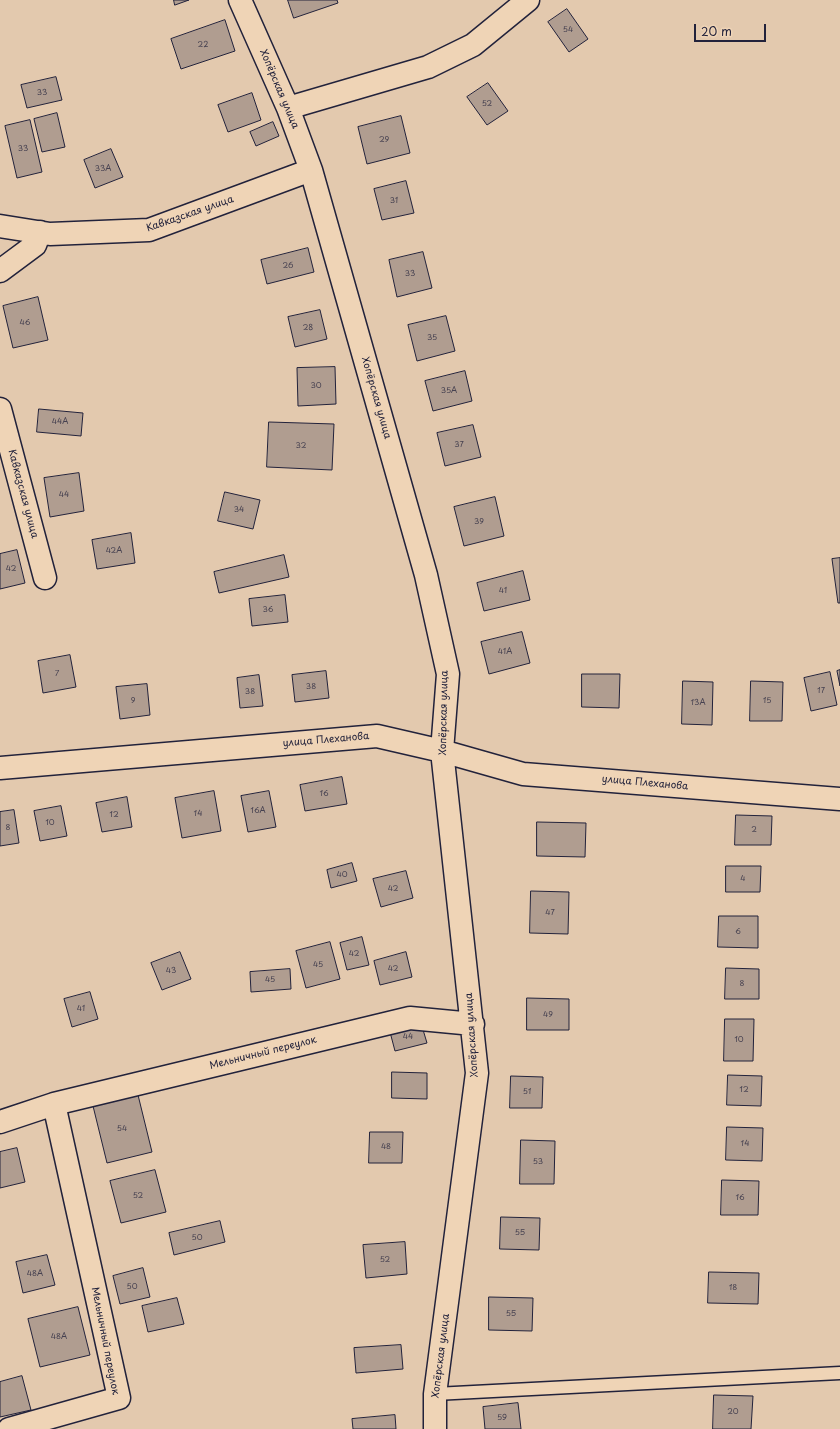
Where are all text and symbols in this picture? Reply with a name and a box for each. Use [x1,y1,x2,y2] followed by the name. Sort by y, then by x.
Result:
[696,16,768,42] scale bar
[701,22,732,40] text: 20 m
[563,25,573,35] house number: 54
[198,40,208,50] house number: 22
[257,47,301,131] street label: Хопёрская улица
[37,88,47,98] house number: 33
[482,99,492,109] house number: 52
[379,135,389,145] house number: 29
[18,144,28,154] house number: 33
[95,164,111,174] house number: 33А
[145,193,235,235] street label: Кавказская улица
[390,196,398,206] house number: 31
[283,261,293,271] house number: 26
[405,269,415,279] house number: 33
[20,318,30,328] house number: 46
[303,323,313,333] house number: 28
[427,333,437,343] house number: 35
[359,355,393,441] street label: Хопёрская улица
[310,381,322,391] house number: 30
[441,386,457,396] house number: 35А
[52,417,68,427] house number: 44А
[454,440,464,450] house number: 37
[296,441,306,451] house number: 32
[5,448,41,540] street label: Кавказская улица
[59,490,69,500] house number: 44
[234,505,244,515] house number: 34
[474,517,484,527] house number: 39
[106,546,122,556] house number: 42А
[6,564,16,574] house number: 42
[499,586,507,596] house number: 41
[263,605,273,615] house number: 36
[498,647,512,657] house number: 41А
[55,669,59,679] house number: 7
[437,670,451,756] street label: Хопёрская улица
[306,682,316,692] house number: 38
[817,686,825,696] house number: 17
[245,687,255,697] house number: 38
[131,696,135,706] house number: 9
[763,696,771,706] house number: 15
[690,698,706,708] house number: 13А
[282,730,370,750] street label: улица Плеханова
[601,773,689,793] street label: улица Плеханова
[319,789,329,799] house number: 16
[250,806,266,816] house number: 16А
[194,809,202,819] house number: 14
[109,810,119,820] house number: 12
[45,818,55,828] house number: 10
[6,823,10,833] house number: 8
[751,825,757,835] house number: 2
[336,870,348,880] house number: 40
[740,874,746,884] house number: 4
[388,884,398,894] house number: 42
[545,908,555,918] house number: 47
[735,927,741,937] house number: 6
[349,949,359,959] house number: 42
[313,960,323,970] house number: 45
[388,964,398,974] house number: 42
[166,966,176,976] house number: 43
[265,975,275,985] house number: 45
[740,979,744,989] house number: 8
[463,992,481,1078] street label: Хопёрская улица
[77,1004,85,1014] house number: 41
[543,1010,553,1020] house number: 49
[403,1032,413,1042] house number: 44
[208,1034,318,1072] street label: Мельничный переулок
[734,1035,744,1045] house number: 10
[739,1085,749,1095] house number: 12
[523,1087,531,1097] house number: 51
[117,1124,127,1134] house number: 54
[741,1139,749,1149] house number: 14
[381,1142,391,1152] house number: 48
[533,1157,543,1167] house number: 53
[133,1191,143,1201] house number: 52
[735,1193,745,1203] house number: 16
[515,1228,525,1238] house number: 55
[192,1233,202,1243] house number: 50
[380,1255,390,1265] house number: 52
[27,1269,43,1279] house number: 48А
[127,1282,137,1292] house number: 50
[729,1283,737,1293] house number: 18
[89,1286,121,1396] street label: Мельничный переулок
[506,1309,516,1319] house number: 55
[430,1313,452,1399] street label: Хопёрская улица
[51,1332,67,1342] house number: 48А
[727,1407,739,1417] house number: 20
[497,1413,507,1423] house number: 59

